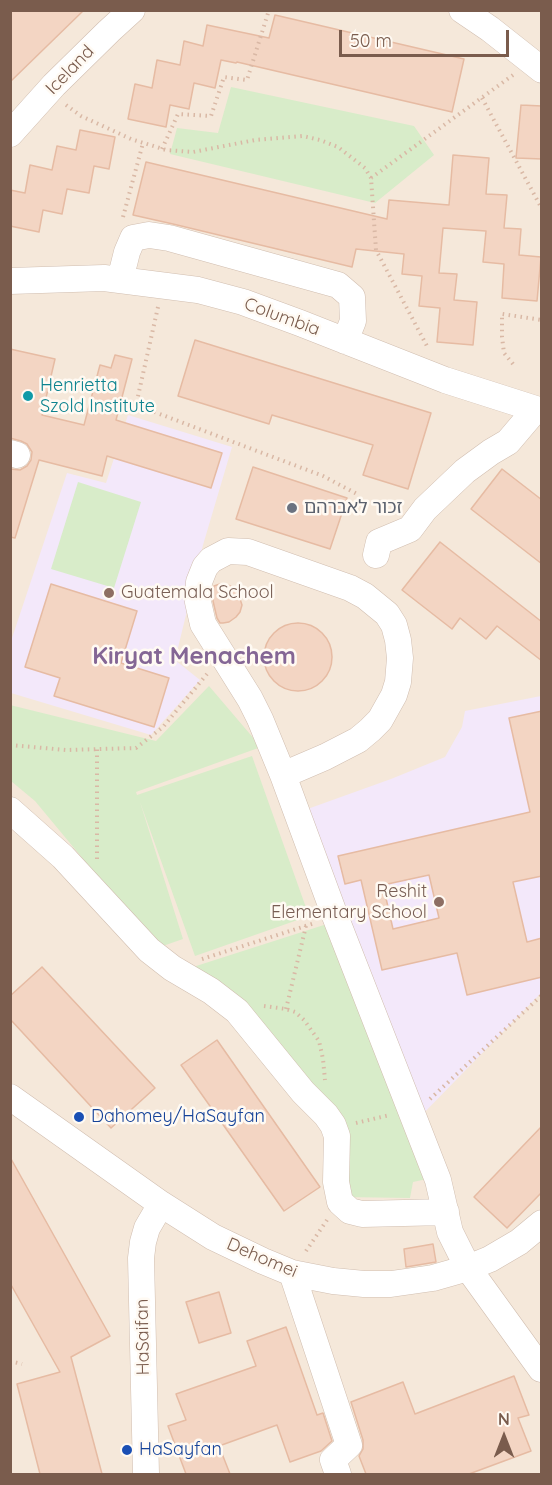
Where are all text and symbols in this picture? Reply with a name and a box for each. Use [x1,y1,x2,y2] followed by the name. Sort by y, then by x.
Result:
[342,18,512,56] scale bar
[350,29,392,52] text: 50 m
[41,41,99,99] street label: Iceland
[241,293,323,341] street label: Columbia
[40,375,155,418] place label: Henrietta Szold Institute
[21,389,35,403] marker: Henrietta Szold Institute
[304,497,402,519] place label: זכור לאברהם
[285,501,299,515] marker: זכור לאברהם
[121,582,274,604] place label: Guatemala School
[102,586,116,600] marker: Guatemala School
[92,643,296,671] district label: Kiryat Menachem
[271,881,427,924] place label: Reshit Elementary School
[432,895,446,909] marker: Reshit Elementary School
[91,1106,265,1128] place label: Dahomey/HaSayfan
[72,1110,86,1124] marker: Dahomey/HaSayfan
[223,1233,301,1283] street label: Dehomei
[132,1299,154,1375] street label: HaSaifan
[474,1407,534,1467] north arrow
[498,1409,510,1429] text: N
[139,1439,222,1461] place label: HaSayfan
[120,1443,134,1457] marker: HaSayfan

